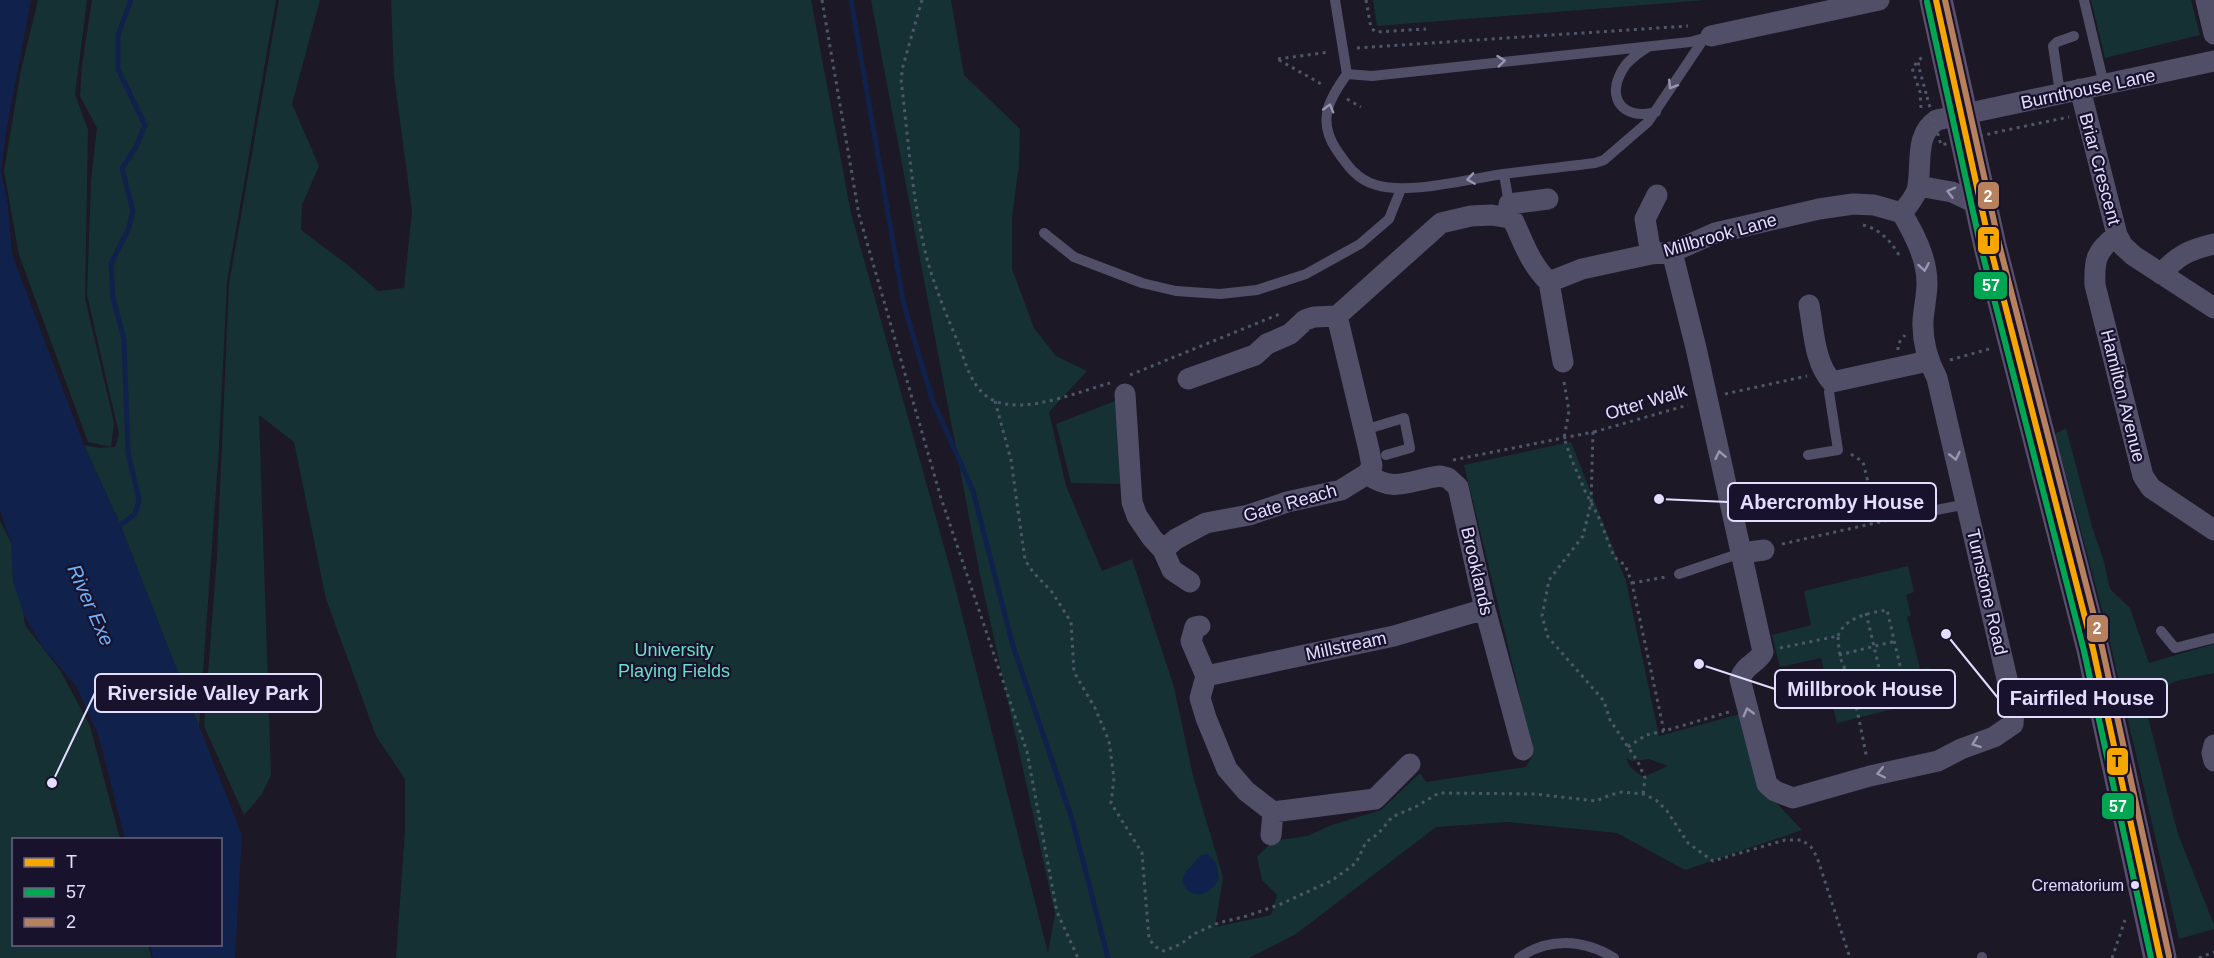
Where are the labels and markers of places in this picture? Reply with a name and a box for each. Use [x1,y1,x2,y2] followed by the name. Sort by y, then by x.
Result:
[1728,483,1936,521] callout: Abercromby House
[1775,670,1955,708] callout: Millbrook House
[95,674,321,712] callout: Riverside Valley Park
[1998,679,2167,717] callout: Fairfiled House
[2032,877,2124,894] place label: Crematorium
[2129,879,2141,891] marker: Crematorium

